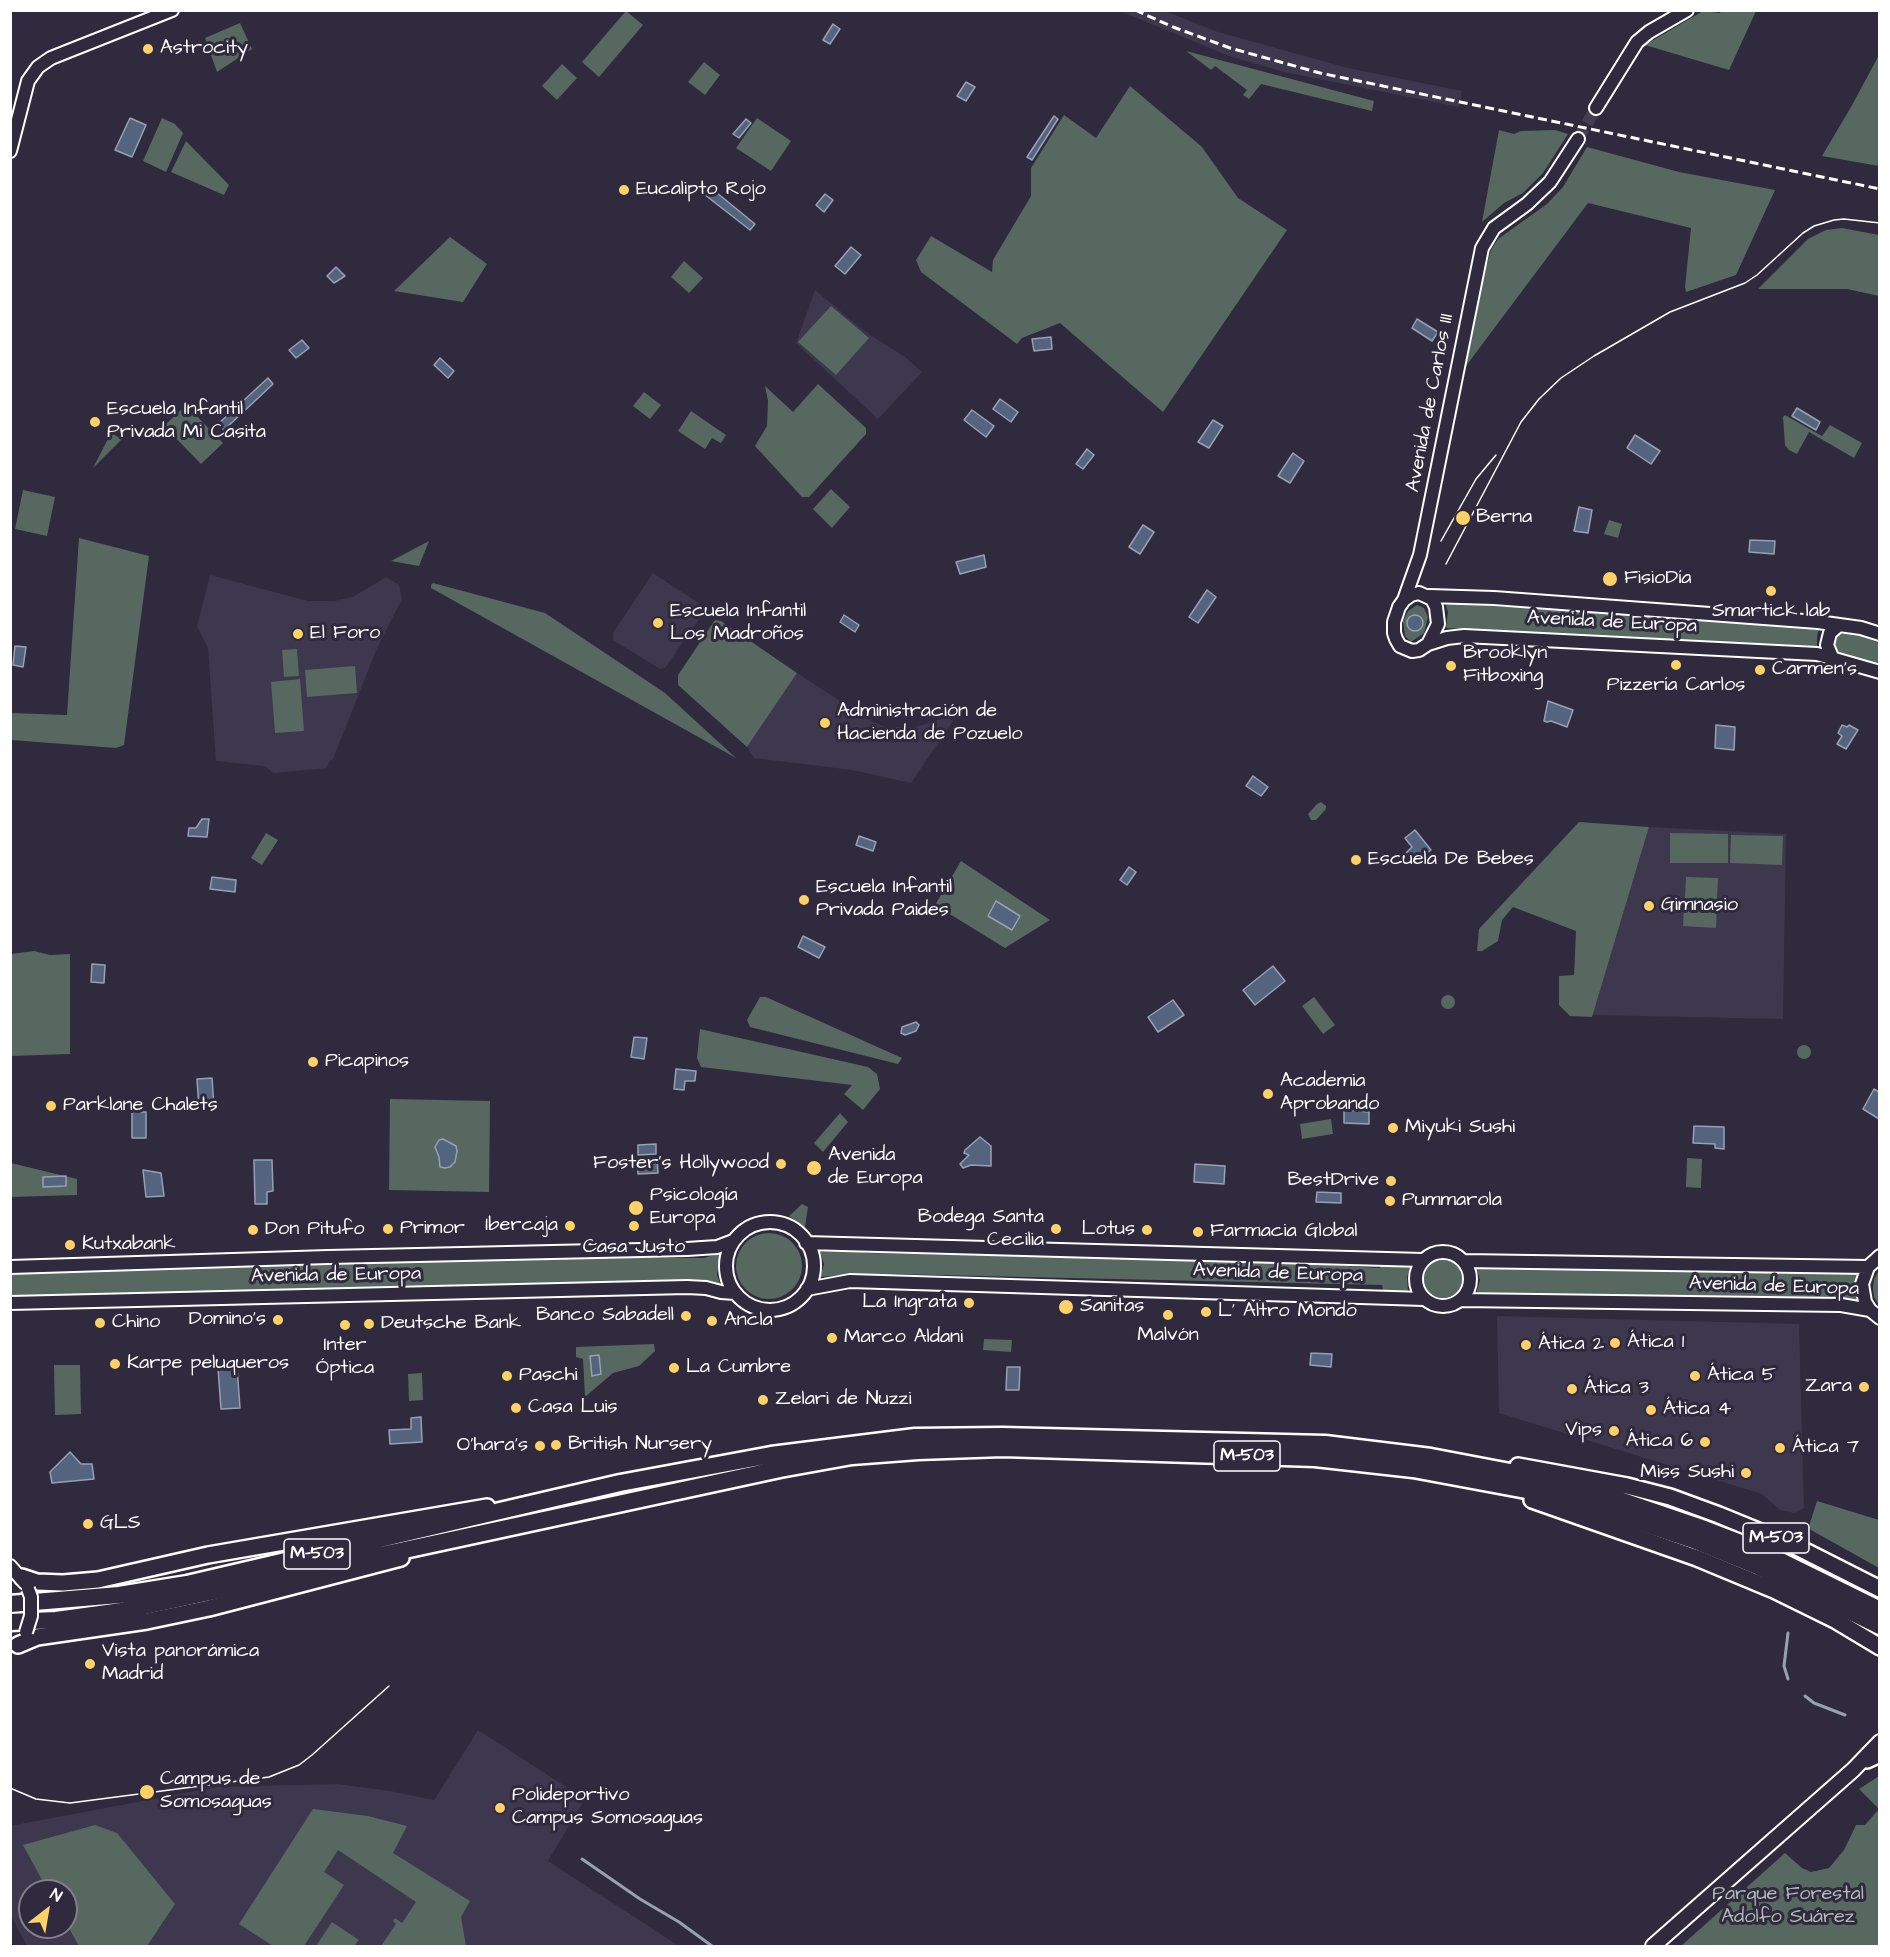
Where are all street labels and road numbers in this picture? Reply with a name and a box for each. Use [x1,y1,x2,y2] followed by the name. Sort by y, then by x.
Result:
[1402,312,1460,494] street label: Avenida de Carlos III
[1526,607,1698,639] street label: Avenida de Europa
[1193,1259,1363,1289] street label: Avenida de Europa
[251,1263,421,1289] street label: Avenida de Europa
[1689,1272,1859,1302] street label: Avenida de Europa
[1214,1441,1280,1471] road number: M-503
[1743,1523,1809,1553] road number: M-503
[284,1539,350,1569] road number: M-503

